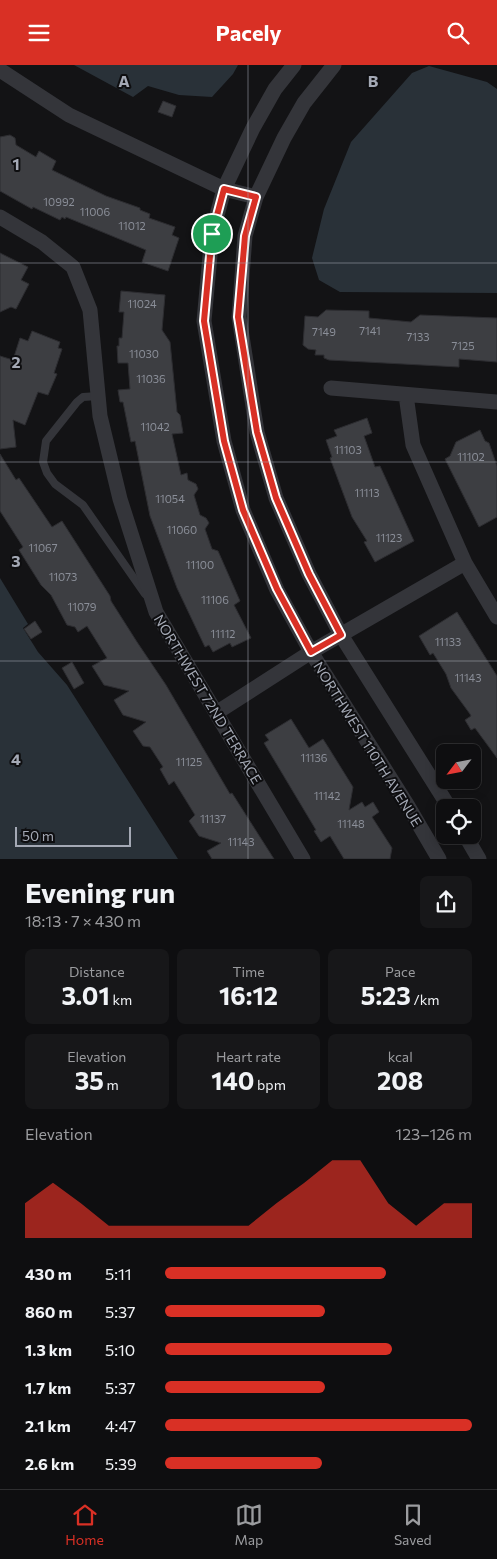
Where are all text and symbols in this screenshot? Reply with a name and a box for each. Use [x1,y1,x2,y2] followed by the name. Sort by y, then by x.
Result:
[25,19,53,47] icon: menu
[215,19,282,46] text: Pacely
[444,19,472,47] icon: search
[118,71,130,90] text: A
[368,71,379,90] text: B
[12,154,20,173] text: 1
[43,195,75,208] house number: 10992
[80,205,111,218] house number: 11006
[191,213,233,255] pin
[118,219,146,232] house number: 11012
[198,220,226,248] icon: arrive
[127,297,157,310] house number: 11024
[359,324,381,337] house number: 7141
[312,325,336,338] house number: 7149
[406,330,430,343] house number: 7133
[452,339,474,352] house number: 7125
[129,347,159,360] house number: 11030
[11,352,21,371] text: 2
[136,372,166,385] house number: 11036
[140,420,170,433] house number: 11042
[334,443,362,456] house number: 11103
[457,450,485,463] house number: 11102
[354,486,380,499] house number: 11113
[155,492,185,505] house number: 11054
[167,523,197,536] house number: 11060
[376,531,402,544] house number: 11123
[28,541,58,554] house number: 11067
[11,551,21,570] text: 3
[186,558,214,571] house number: 11100
[49,570,77,583] house number: 11073
[201,593,229,606] house number: 11106
[68,600,97,613] house number: 11079
[151,611,265,787] street label: NORTHWEST 72ND TERRACE
[211,627,235,640] house number: 11112
[435,635,461,648] house number: 11133
[310,658,426,830] street label: NORTHWEST 110TH AVENUE
[455,671,481,684] house number: 11143
[436,744,481,789] north arrow
[436,744,481,844] map controls
[11,749,21,768] text: 4
[300,751,328,764] house number: 11136
[176,755,202,768] house number: 11125
[314,789,340,802] house number: 11142
[436,799,481,844] button: locate
[200,812,226,825] house number: 11137
[337,817,365,830] house number: 11148
[15,824,131,847] scale bar
[22,827,54,844] text: 50 m
[228,835,254,848] house number: 11143
[25,875,175,909] text: Evening run
[420,876,472,928] button: share
[25,911,141,930] text: 18:13 · 7 × 430 m
[69,963,125,980] text: Distance
[232,963,265,980] text: Time
[385,963,415,980] text: Pace
[61,980,110,1010] text: 3.01
[219,980,278,1010] text: 16:12
[361,980,411,1010] text: 5:23
[110,991,132,1008] text: km
[411,991,440,1008] text: /km
[67,1048,126,1065] text: Elevation
[216,1048,281,1065] text: Heart rate
[388,1048,413,1065] text: kcal
[75,1065,104,1095] text: 35
[211,1065,254,1095] text: 140
[377,1065,423,1095] text: 208
[104,1076,119,1093] text: m
[254,1076,286,1093] text: bpm
[25,1124,93,1143] text: Elevation
[395,1124,472,1143] text: 123–126 m
[25,1264,72,1283] text: 430 m
[105,1264,132,1283] text: 5:11
[25,1302,72,1321] text: 860 m
[105,1302,135,1321] text: 5:37
[25,1340,72,1359] text: 1.3 km
[105,1340,135,1359] text: 5:10
[25,1378,71,1397] text: 1.7 km
[105,1378,135,1397] text: 5:37
[25,1416,71,1435] text: 2.1 km
[105,1416,136,1435] text: 4:47
[25,1454,74,1473] text: 2.6 km
[105,1454,137,1473] text: 5:39
[65,1501,104,1548] tab: Home
[234,1501,263,1548] tab: Map
[394,1501,432,1548] tab: Saved

